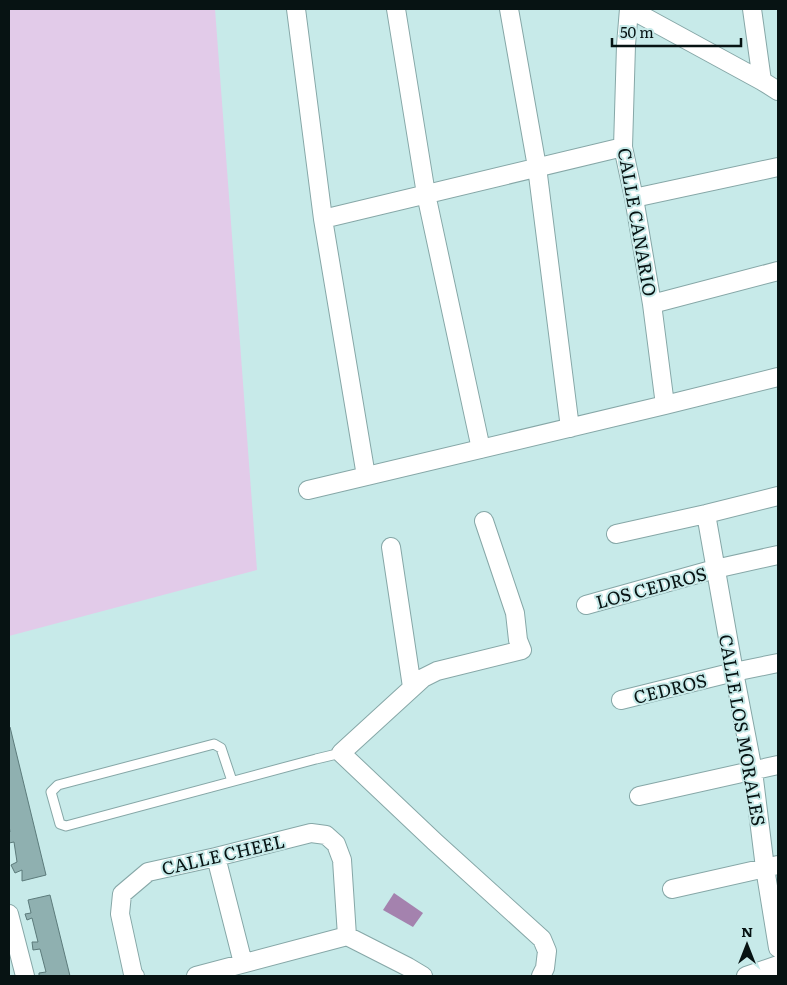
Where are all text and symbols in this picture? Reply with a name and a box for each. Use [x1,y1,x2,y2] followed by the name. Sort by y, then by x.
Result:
[612,15,741,47] scale bar
[620,20,654,43] text: 50 m
[612,146,664,298] street label: CALLE CANARIO
[592,559,710,615] street label: LOS CEDROS
[713,632,773,828] street label: CALLE LOS MORALES
[630,666,710,710] street label: CEDROS
[159,827,287,881] street label: CALLE CHEEL
[722,920,772,970] north arrow
[741,921,753,941] text: N

